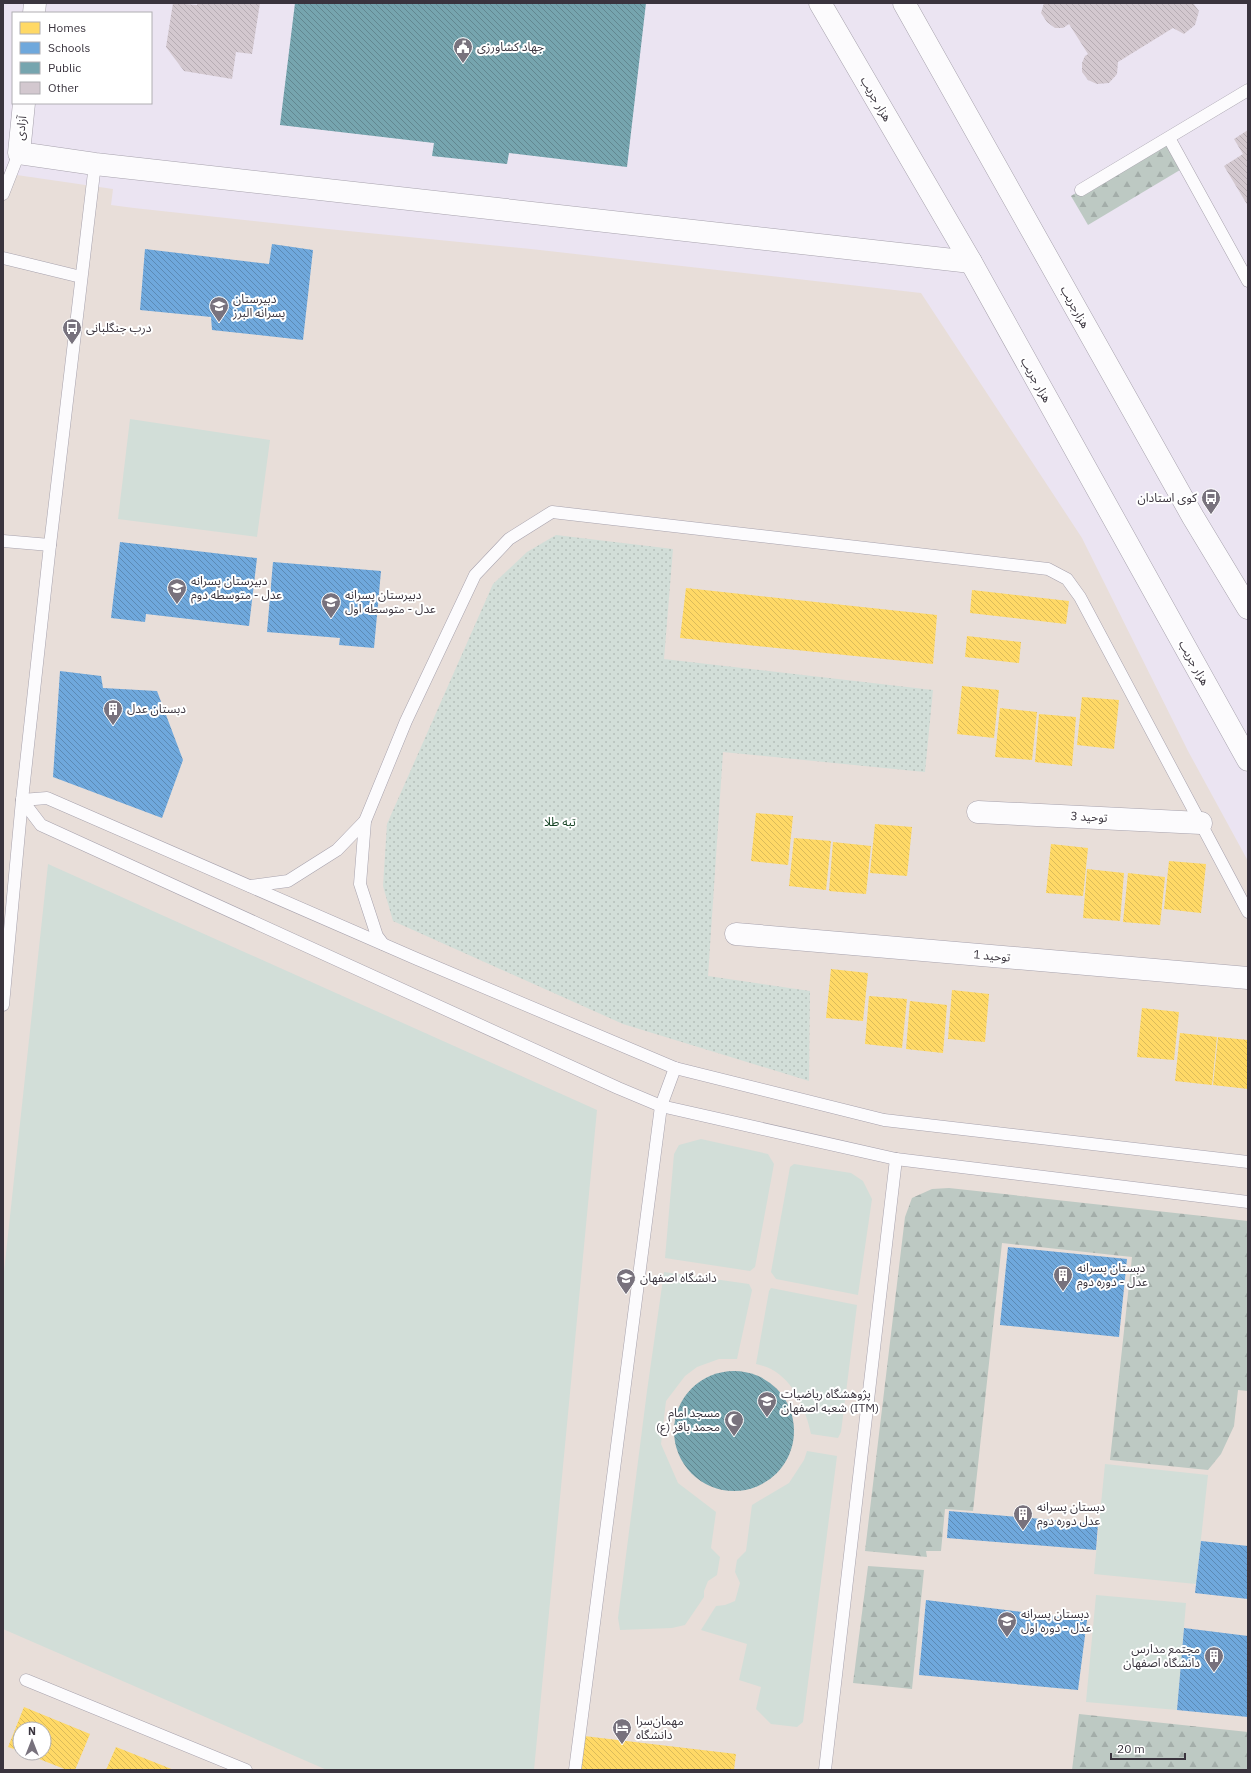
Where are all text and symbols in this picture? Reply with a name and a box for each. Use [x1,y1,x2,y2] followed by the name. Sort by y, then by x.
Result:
[12,12,152,104] legend
[48,20,86,35] text: Homes
[452,36,474,64] public building icon: جهاد کشاورزی
[477,39,544,54] place label: جهاد کشاورزی
[48,40,91,55] text: Schools
[48,60,81,75] text: Public
[857,74,895,124] street label: هزار جریب
[48,80,79,95] text: Other
[12,114,29,141] street label: آزادی
[1057,283,1093,331] street label: هزارجریب
[232,291,285,321] place label: دبیرستان پسرانه البرز
[208,295,230,323] school or university icon: دبیرستان پسرانه البرز
[61,317,83,345] bus stop icon: درب جنگلبانی
[86,320,152,335] place label: درب جنگلبانی
[1018,354,1055,405] street label: هزار جریب
[1200,487,1222,515] bus stop icon: کوی استادان
[1137,490,1198,505] place label: کوی استادان
[191,573,282,604] place label: دبیرستان پسرانه عدل - متوسطه دوم
[166,577,188,605] school or university icon: دبیرستان پسرانه عدل - متوسطه دوم
[345,587,436,616] place label: دبیرستان پسرانه عدل - متوسطه اول
[320,591,342,619] school or university icon: دبیرستان پسرانه عدل - متوسطه اول
[1176,637,1213,688] street label: هزار جریب
[102,698,124,726] building icon: دبستان عدل
[127,701,186,716] place label: دبستان عدل
[1070,808,1108,825] street label: توحید 3
[544,814,576,829] park label: تبه طلا
[973,946,1012,965] street label: توحید 1
[1077,1260,1148,1291] place label: دبستان پسرانه عدل - دوره دوم
[1052,1264,1074,1292] building icon: دبستان پسرانه عدل - دوره دوم
[615,1267,637,1295] school or university icon: دانشگاه اصفهان
[640,1270,717,1285] place label: دانشگاه اصفهان
[781,1386,879,1415] place label: پژوهشگاه رياضيات شعبه اصفهان (ITM)
[756,1390,778,1418] school or university icon: پژوهشگاه رياضيات شعبه اصفهان (ITM)
[656,1405,720,1436] place label: مسجد امام محمد باقر (ع)
[723,1409,745,1437] mosque icon: مسجد امام محمد باقر (ع)
[1037,1499,1106,1530] place label: دبستان پسرانه عدل دوره دوم
[1012,1503,1034,1531] building icon: دبستان پسرانه عدل دوره دوم
[1021,1606,1091,1635] place label: دبستان پسرانه عدل - دوره اول
[996,1610,1018,1638] school or university icon: دبستان پسرانه عدل - دوره اول
[1123,1641,1200,1670] place label: مجتمع مدارس دانشگاه اصفهان
[1203,1645,1225,1673] building icon: مجتمع مدارس دانشگاه اصفهان
[636,1713,684,1742] place label: مهمان‌سرا دانشگاه
[611,1717,633,1745] hotel icon: مهمان‌سرا دانشگاه
[12,1721,52,1761] north arrow
[28,1724,36,1738] text: N
[1111,1735,1185,1761] scale bar
[1117,1741,1145,1756] text: 20 m

